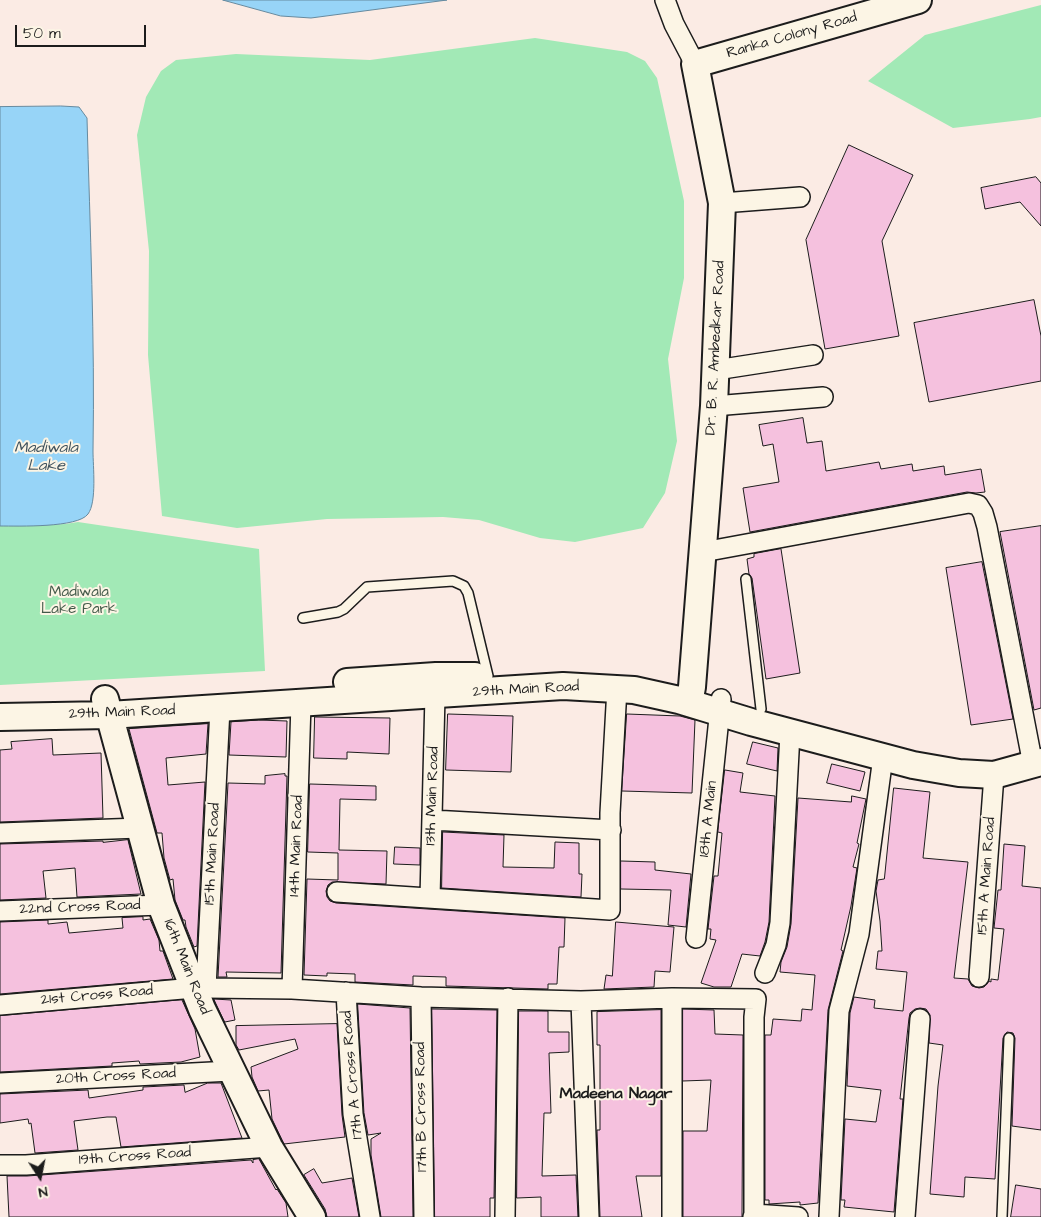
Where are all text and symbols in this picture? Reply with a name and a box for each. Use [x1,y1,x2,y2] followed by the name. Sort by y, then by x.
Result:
[725,9,859,63] street label: Ranka Colony Road
[18,15,149,47] scale bar
[23,23,61,44] text: 50 m
[702,260,730,436] street label: Dr. B. R. Ambedkar Road
[14,439,78,477] water label: Madiwala Lake
[41,584,117,619] park label: Madiwala Lake Park
[472,678,580,702] street label: 29th Main Road
[68,702,176,724] street label: 29th Main Road
[422,746,444,846] street label: 13th Main Road
[696,780,722,858] street label: 18th A Main
[286,795,308,897] street label: 14th Main Road
[201,802,225,906] street label: 15th Main Road
[974,817,1000,935] street label: 15th A Main Road
[19,897,141,919] street label: 22nd Cross Road
[159,917,213,1017] street label: 16th Main Road
[40,982,154,1010] street label: 21st Cross Road
[338,1010,368,1140] street label: 17th A Cross Road
[412,1042,432,1172] street label: 17th B Cross Road
[55,1065,177,1089] street label: 20th Cross Road
[560,1085,672,1105] district label: Madeena Nagar
[78,1144,192,1170] street label: 19th Cross Road
[15,1152,65,1202] north arrow
[37,1181,49,1202] text: N

